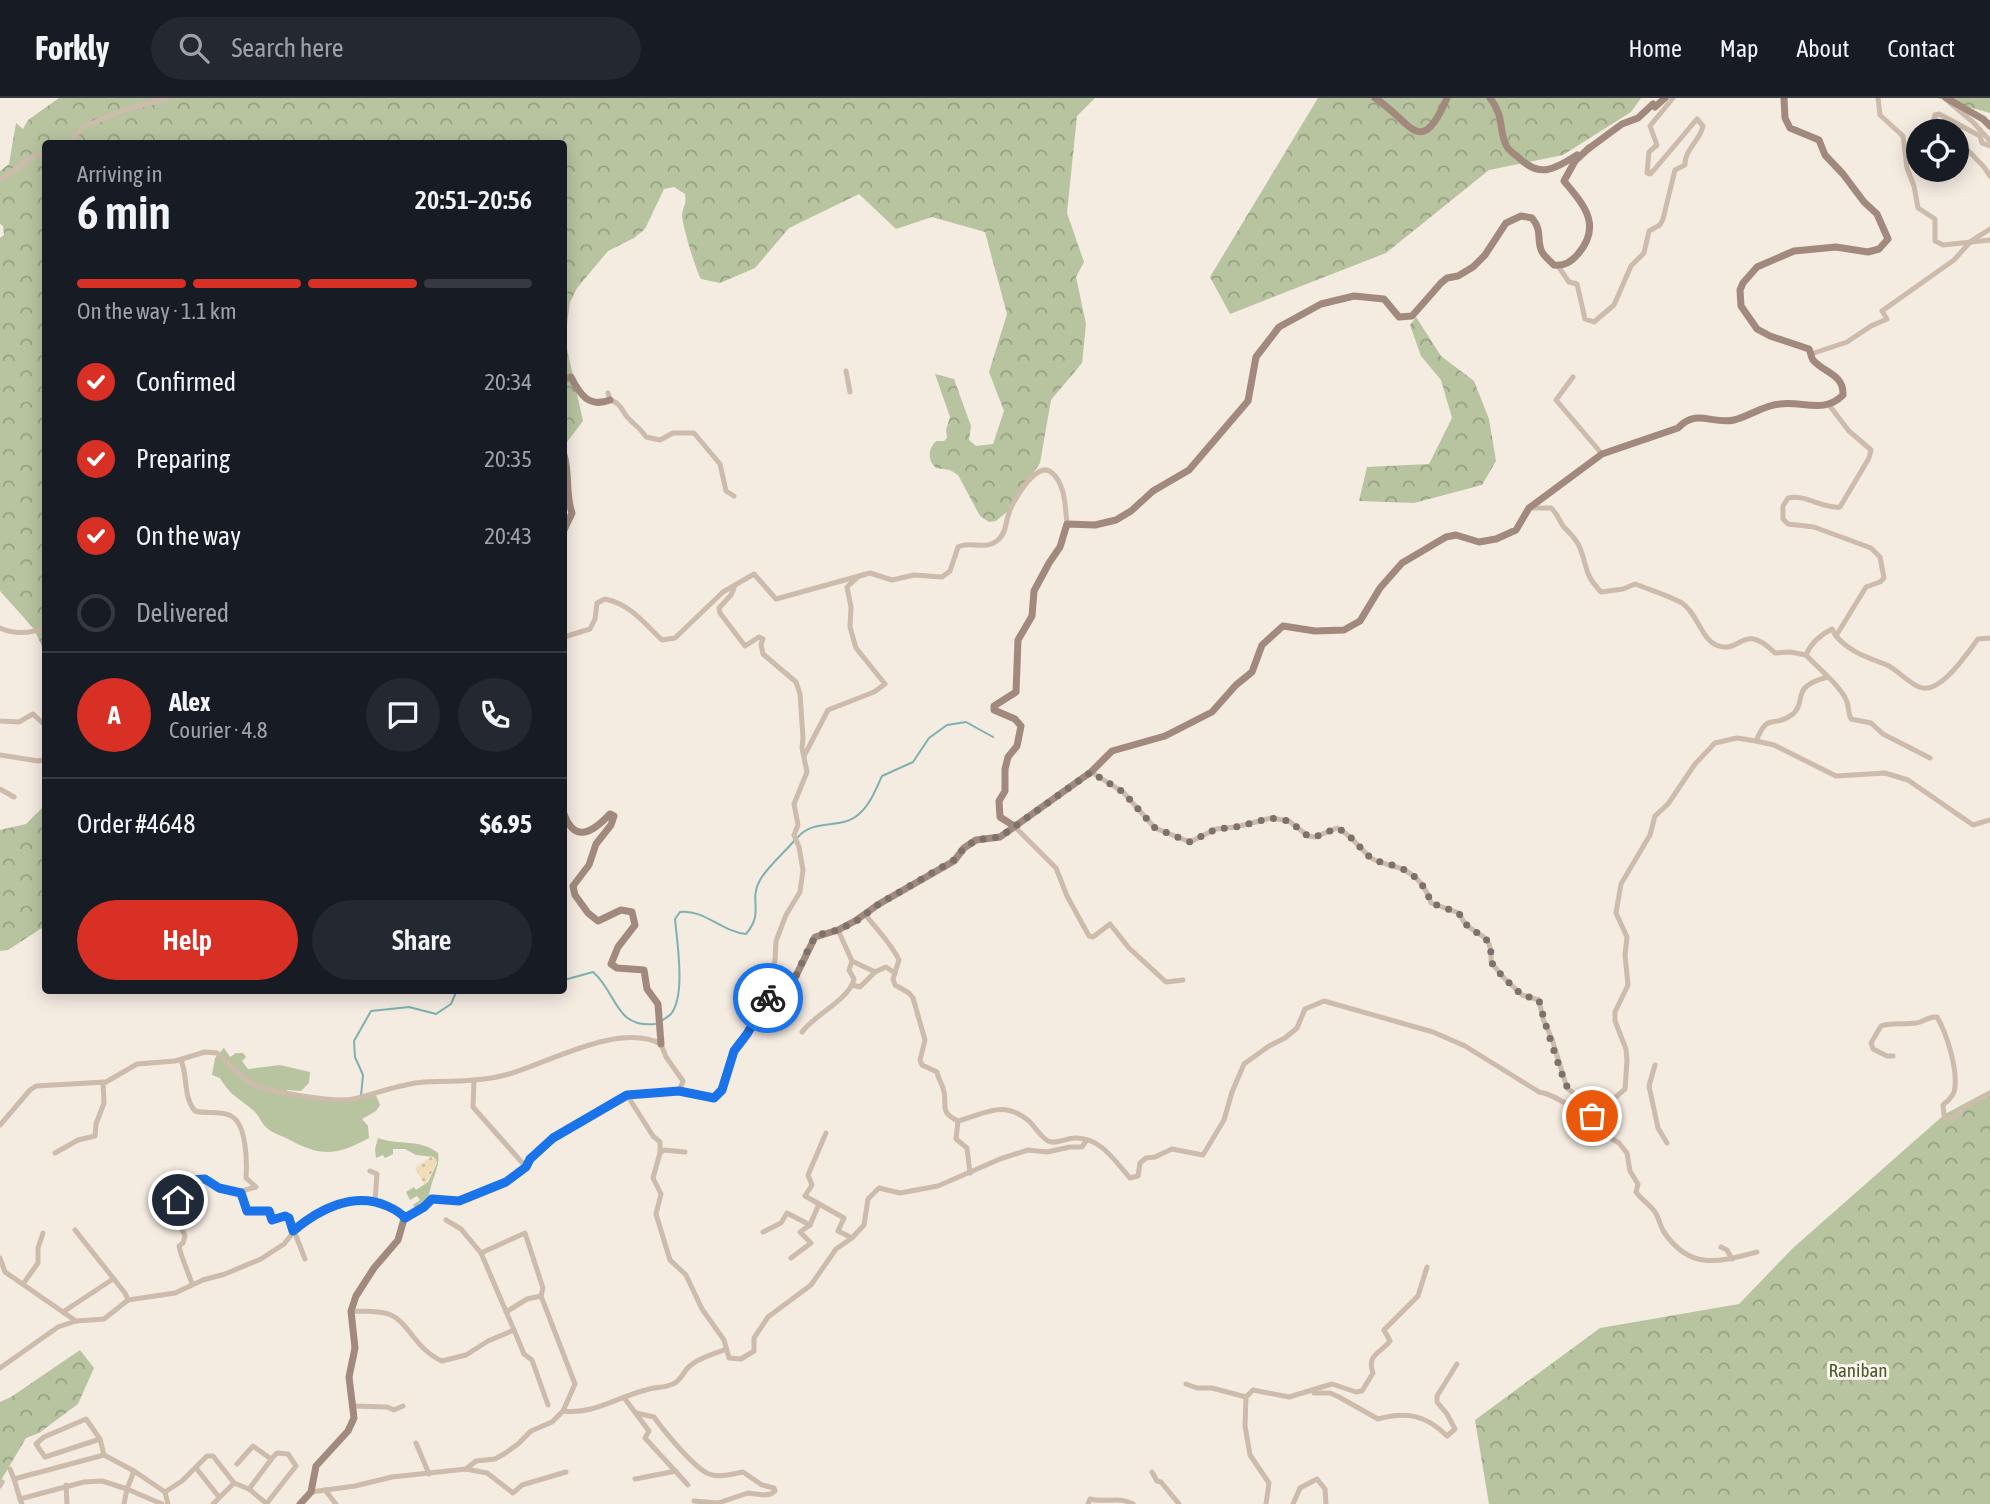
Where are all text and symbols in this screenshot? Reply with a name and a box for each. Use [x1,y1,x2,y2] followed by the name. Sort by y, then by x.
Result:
[151,17,641,80] search box
[35,29,109,67] text: Forkly
[175,29,213,67] icon: search
[231,33,344,63] text: Search here
[1628,35,1682,62] text: Home
[1720,35,1758,62] text: Map
[1796,35,1849,62] text: About
[1887,35,1955,62] text: Contact
[1906,119,1969,182] map controls
[1906,119,1969,182] button: locate
[77,161,163,187] text: Arriving in
[415,185,532,215] text: 20:51–20:56
[77,186,171,239] text: 6 min
[77,298,237,324] text: On the way · 1.1 km
[77,363,115,401] icon: check
[136,367,236,397] text: Confirmed
[484,369,532,395] text: 20:34
[77,440,115,478] icon: check
[136,444,230,474] text: Preparing
[484,446,532,472] text: 20:35
[77,517,115,555] icon: check
[136,521,241,551] text: On the way
[484,523,532,549] text: 20:43
[136,598,229,628] text: Delivered
[366,678,440,752] button: chat
[458,678,532,752] button: phone
[169,687,210,717] text: Alex
[108,700,120,730] text: A
[169,717,268,743] text: Courier · 4.8
[77,809,196,839] text: Order #4648
[480,809,532,839] text: $6.95
[77,900,298,980] button: Help
[312,900,532,980] button: Share
[733,963,803,1033] courier
[749,979,787,1017] icon: bike
[1562,1086,1622,1146] pin
[1573,1097,1611,1135] icon: bag
[148,1170,208,1230] pin
[159,1181,197,1219] icon: home
[1829,1359,1887,1381] park label: Raniban

